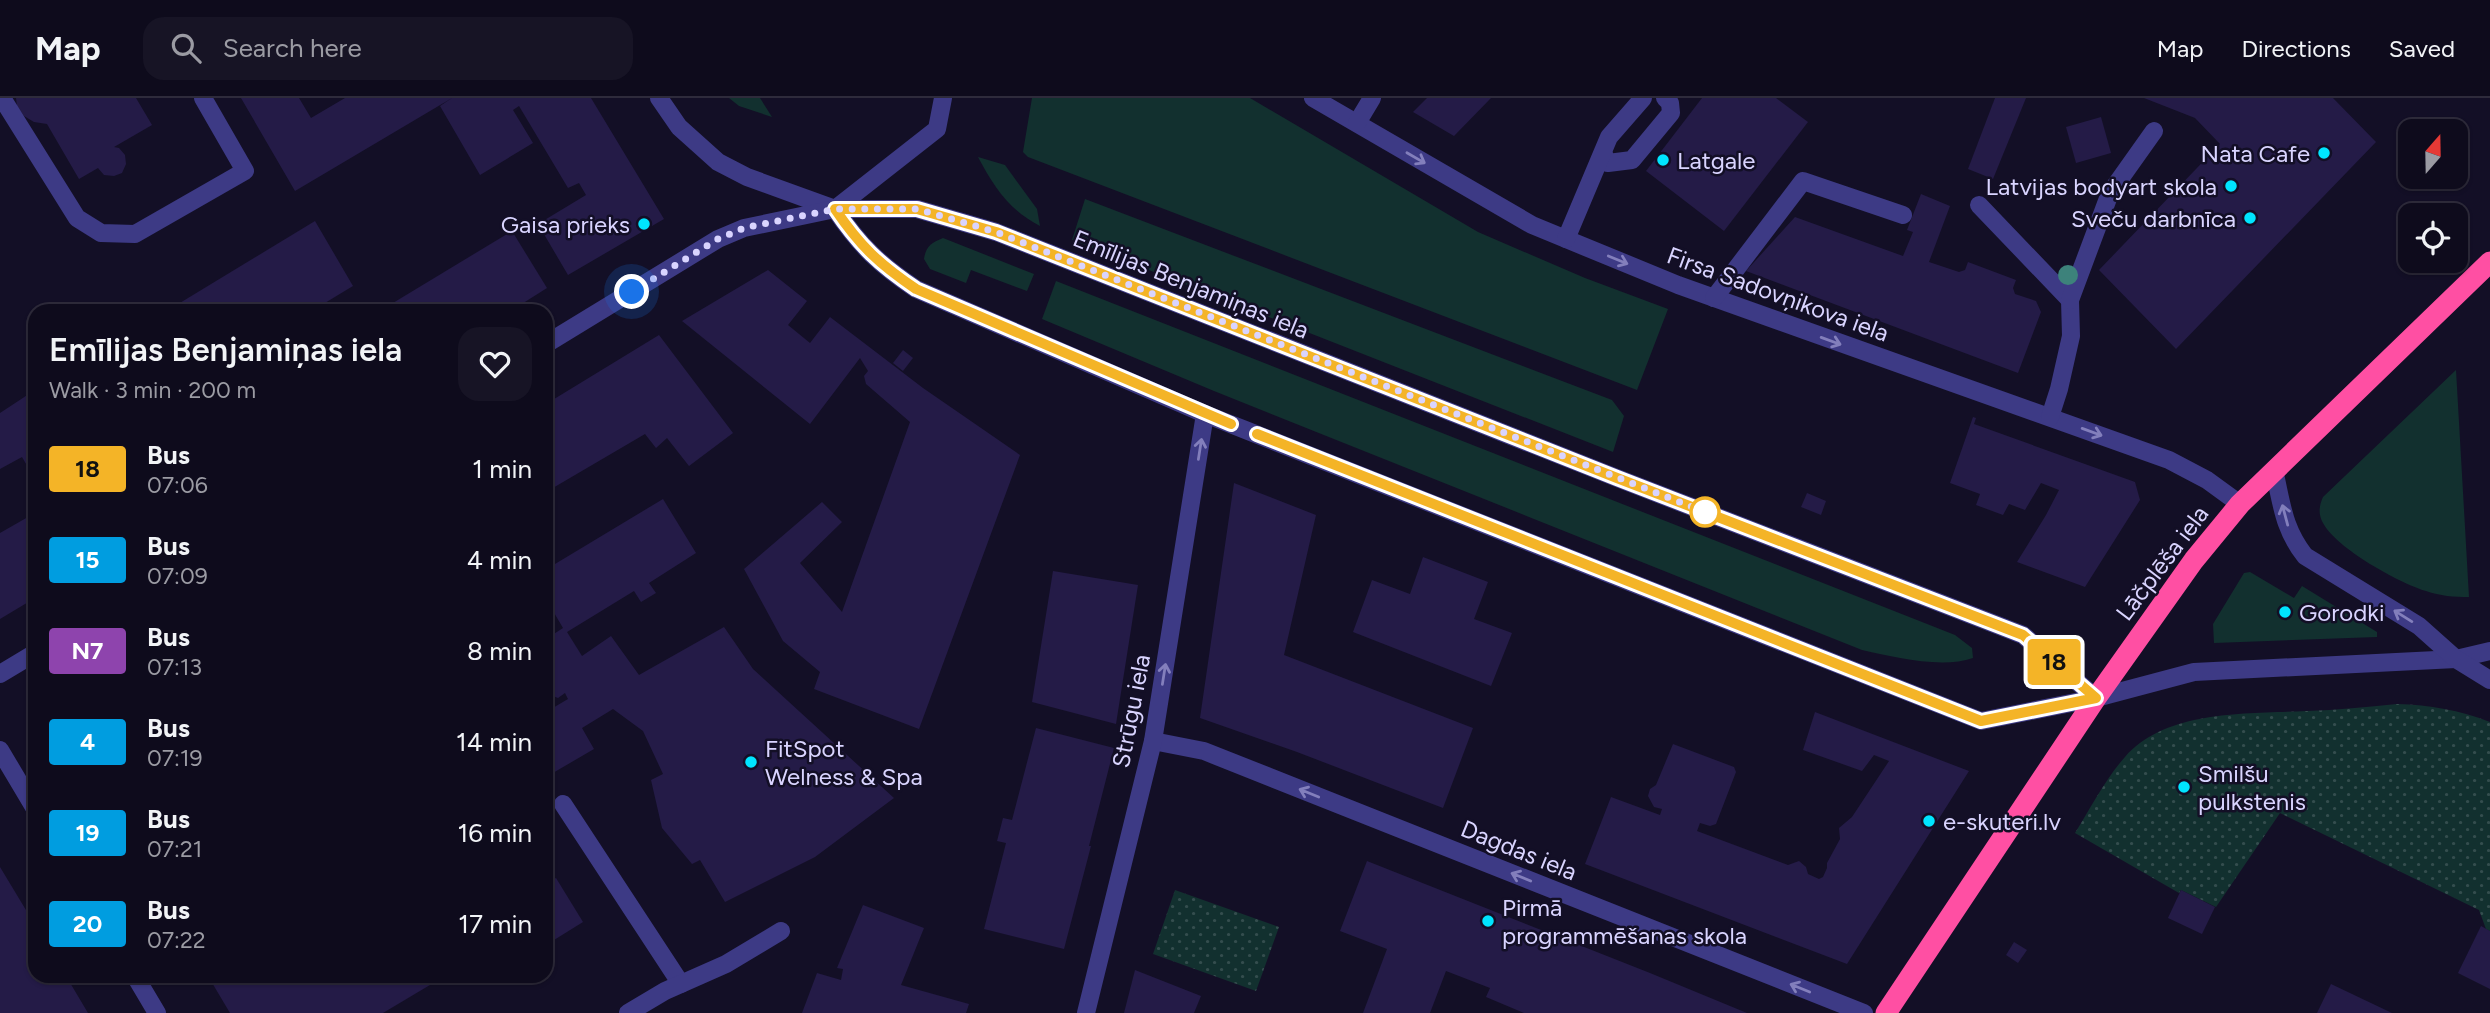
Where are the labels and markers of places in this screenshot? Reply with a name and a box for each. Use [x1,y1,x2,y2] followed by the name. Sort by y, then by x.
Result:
[2201,139,2310,168] place label: Nata Cafe
[2316,145,2332,161] marker: Nata Cafe
[1677,146,1755,175] place label: Latgale
[1655,152,1671,168] marker: Latgale
[1986,172,2217,201] place label: Latvijas bodyart skola
[2223,178,2239,194] marker: Latvijas bodyart skola
[2071,204,2236,233] place label: Sveču darbnīca
[501,210,630,239] place label: Gaisa prieks
[2242,210,2258,226] marker: Sveču darbnīca
[636,216,652,232] marker: Gaisa prieks
[1690,497,1720,527] unlabelled marker
[2299,598,2384,627] place label: Gorodki
[2277,604,2293,620] marker: Gorodki
[765,734,923,791] place label: FitSpot Welness & Spa
[743,754,759,770] marker: FitSpot Welness & Spa
[2198,759,2306,816] place label: Smilšu pulkstenis
[2176,779,2192,795] marker: Smilšu pulkstenis
[1943,807,2061,836] place label: e-skuteri.lv
[1921,813,1937,829] marker: e-skuteri.lv
[1502,893,1747,950] place label: Pirmā programmēšanas skola
[1480,913,1496,929] marker: Pirmā programmēšanas skola

